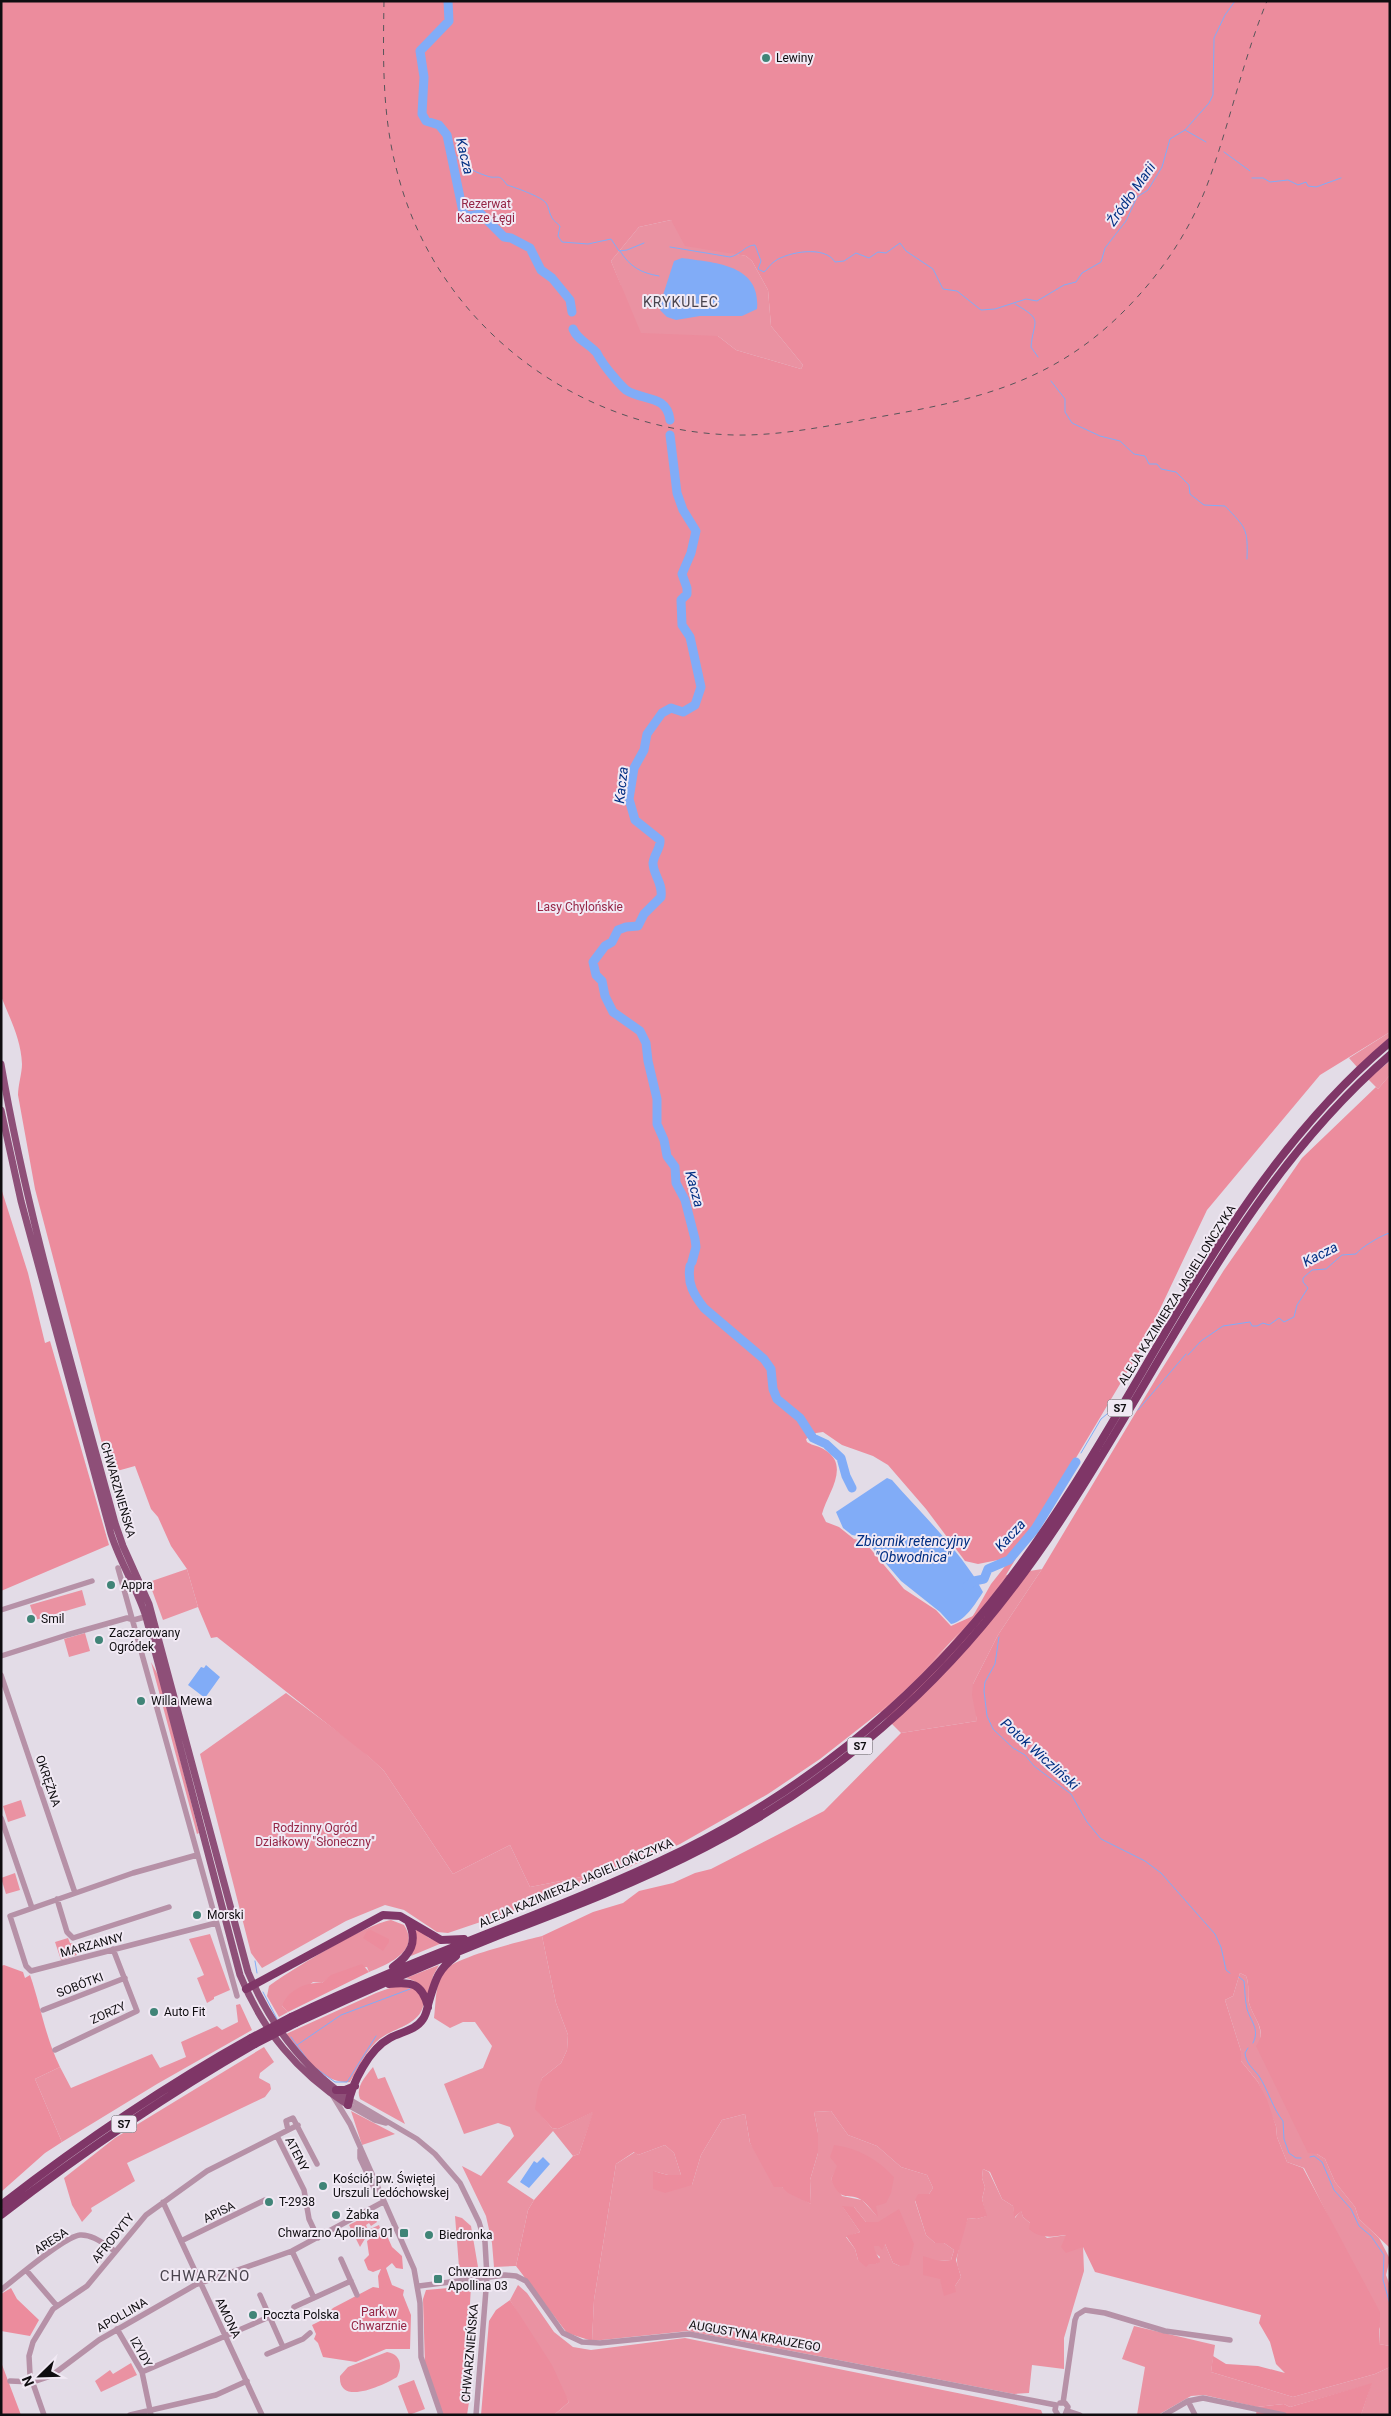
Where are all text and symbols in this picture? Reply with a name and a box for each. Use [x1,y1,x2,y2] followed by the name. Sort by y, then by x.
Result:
[776,51,813,65] place label: Lewiny
[760,52,772,64] marker: Lewiny
[453,136,477,176] water label: Kacza
[1102,158,1159,229] water label: Źródło Marii
[457,197,515,225] park label: Rezerwat Kacze Łęgi
[643,294,719,310] district label: KRYKULEC
[611,766,631,804] water label: Kacza
[537,900,623,914] park label: Lasy Chylońskie
[682,1169,708,1209] water label: Kacza
[1115,1202,1239,1388] street label: ALEJA KAZIMIERZA JAGIELLOŃCZYKA
[1300,1238,1340,1270] water label: Kacza
[1108,1400,1132,1416] road number: S7
[98,1440,139,1540] street label: CHWARZNIEŃSKA
[991,1516,1029,1554] water label: Kacza
[855,1533,971,1565] water label: Zbiornik retencyjny "Obwodnica"
[121,1578,153,1592] place label: Appra
[105,1579,117,1591] marker: Appra
[41,1612,64,1626] place label: Smil
[25,1613,37,1625] marker: Smil
[109,1626,180,1654] place label: Zaczarowany Ogródek
[93,1634,105,1646] marker: Zaczarowany Ogródek
[151,1694,212,1708] place label: Willa Mewa
[135,1695,147,1707] marker: Willa Mewa
[998,1715,1083,1794] water label: Potok Wiczliński
[848,1738,872,1754] road number: S7
[33,1753,64,1809] street label: OKRĘŻNA
[255,1821,375,1849] park label: Rodzinny Ogród Działkowy "Słoneczny"
[476,1835,675,1930] street label: ALEJA KAZIMIERZA JAGIELLOŃCZYKA
[207,1908,244,1922] place label: Morski
[191,1909,203,1921] marker: Morski
[59,1930,126,1960] street label: MARZANNY
[54,1969,105,2000] street label: SOBÓTKI
[88,1999,129,2027] street label: ZORZY
[164,2005,206,2019] place label: Auto Fit
[148,2006,160,2018] marker: Auto Fit
[112,2116,136,2132] road number: S7
[282,2134,312,2174] street label: ATENY
[333,2171,449,2200] place label: Kościół pw. Świętej Urszuli Ledóchowskej
[317,2180,329,2192] marker: Kościół pw. Świętej Urszuli Ledóchowskej
[279,2195,315,2209] place label: T-2938
[263,2196,275,2208] marker: T-2938
[201,2198,237,2226] street label: APISA
[346,2207,379,2222] place label: Żabka
[330,2209,342,2221] marker: Żabka
[89,2210,138,2266] street label: AFRODYTY
[32,2225,70,2257] street label: ARESA
[278,2226,394,2240] place label: Chwarzno Apollina 01
[398,2227,410,2239] marker: Chwarzno Apollina 01
[439,2228,493,2242] place label: Biedronka
[423,2229,435,2241] marker: Biedronka
[448,2265,508,2293] place label: Chwarzno Apollina 03
[160,2267,250,2285] district label: CHWARZNO
[432,2273,444,2285] marker: Chwarzno Apollina 03
[94,2295,150,2335] street label: APOLLINA
[213,2296,244,2341] street label: AMONA
[458,2303,481,2403] street label: CHWARZNIEŃSKA
[351,2305,407,2333] park label: Park w Chwarznie
[263,2308,339,2322] place label: Poczta Polska
[247,2309,259,2321] marker: Poczta Polska
[688,2318,822,2354] street label: AUGUSTYNA KRAUZEGO
[127,2334,155,2370] street label: IZYDY
[15,2351,65,2401] north arrow
[19,2373,37,2389] text: N

